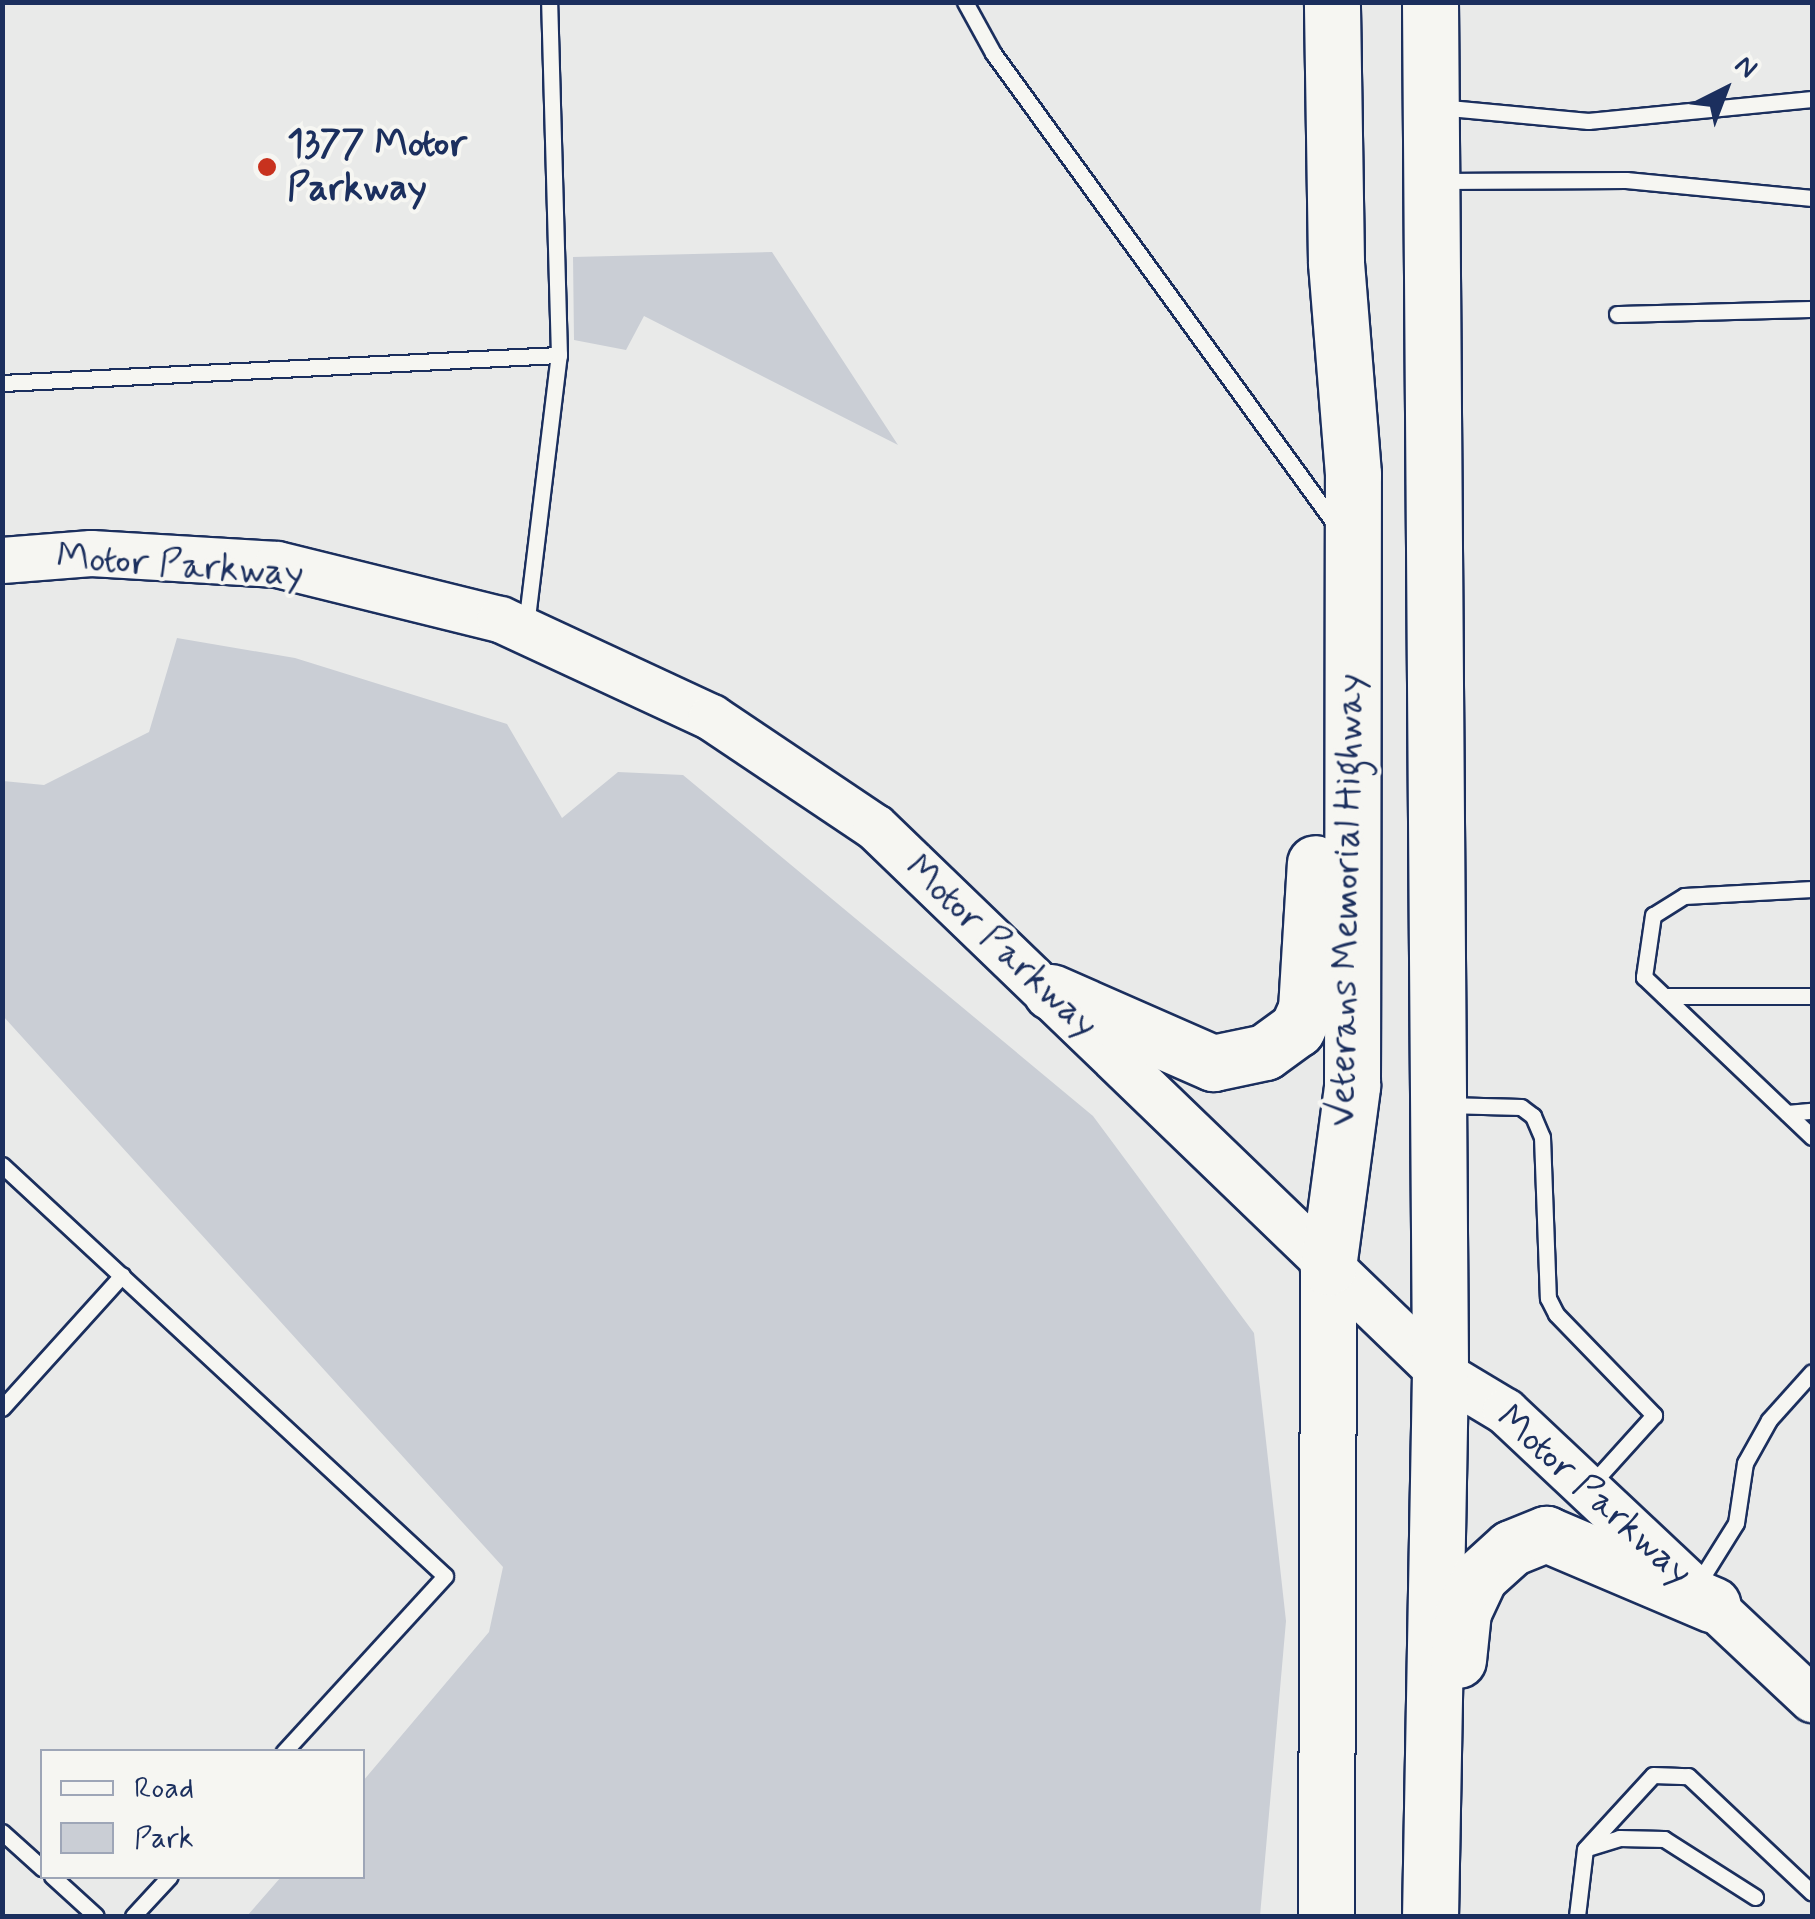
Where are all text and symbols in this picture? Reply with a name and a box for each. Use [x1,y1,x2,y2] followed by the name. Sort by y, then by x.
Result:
[1675,40,1775,140] north arrow
[1726,47,1765,87] text: N
[287,122,467,212] place label: 1377 Motor Parkway
[256,156,278,178] marker: 1377 Motor Parkway
[57,535,303,597] street label: Motor Parkway
[1320,669,1374,1131] street label: Veterans Memorial Highway
[897,848,1105,1046] street label: Motor Parkway
[1489,1398,1699,1594] street label: Motor Parkway
[40,1749,365,1879] legend
[134,1769,194,1808] text: Road
[134,1819,194,1858] text: Park

